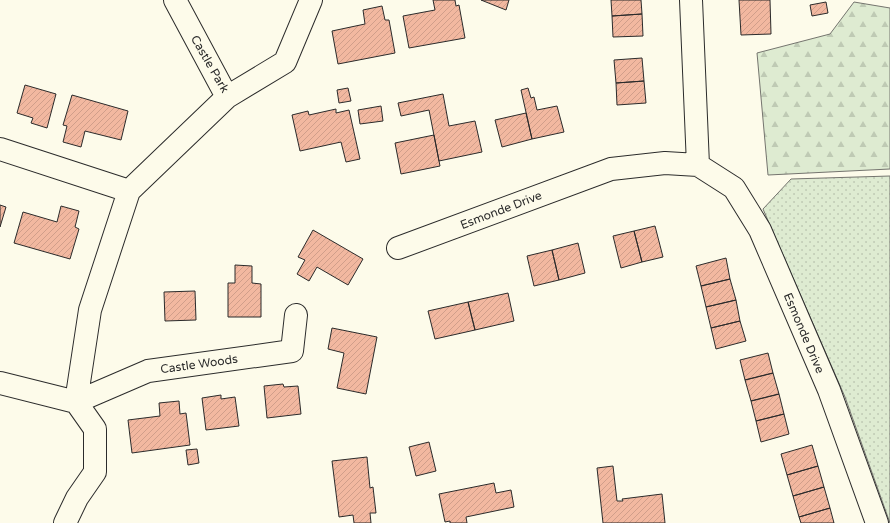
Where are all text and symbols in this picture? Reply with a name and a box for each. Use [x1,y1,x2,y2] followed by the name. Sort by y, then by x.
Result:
[188,33,232,96] street label: Castle Park
[458,188,544,232] street label: Esmonde Drive
[781,291,827,376] street label: Esmonde Drive
[160,352,239,376] street label: Castle Woods

